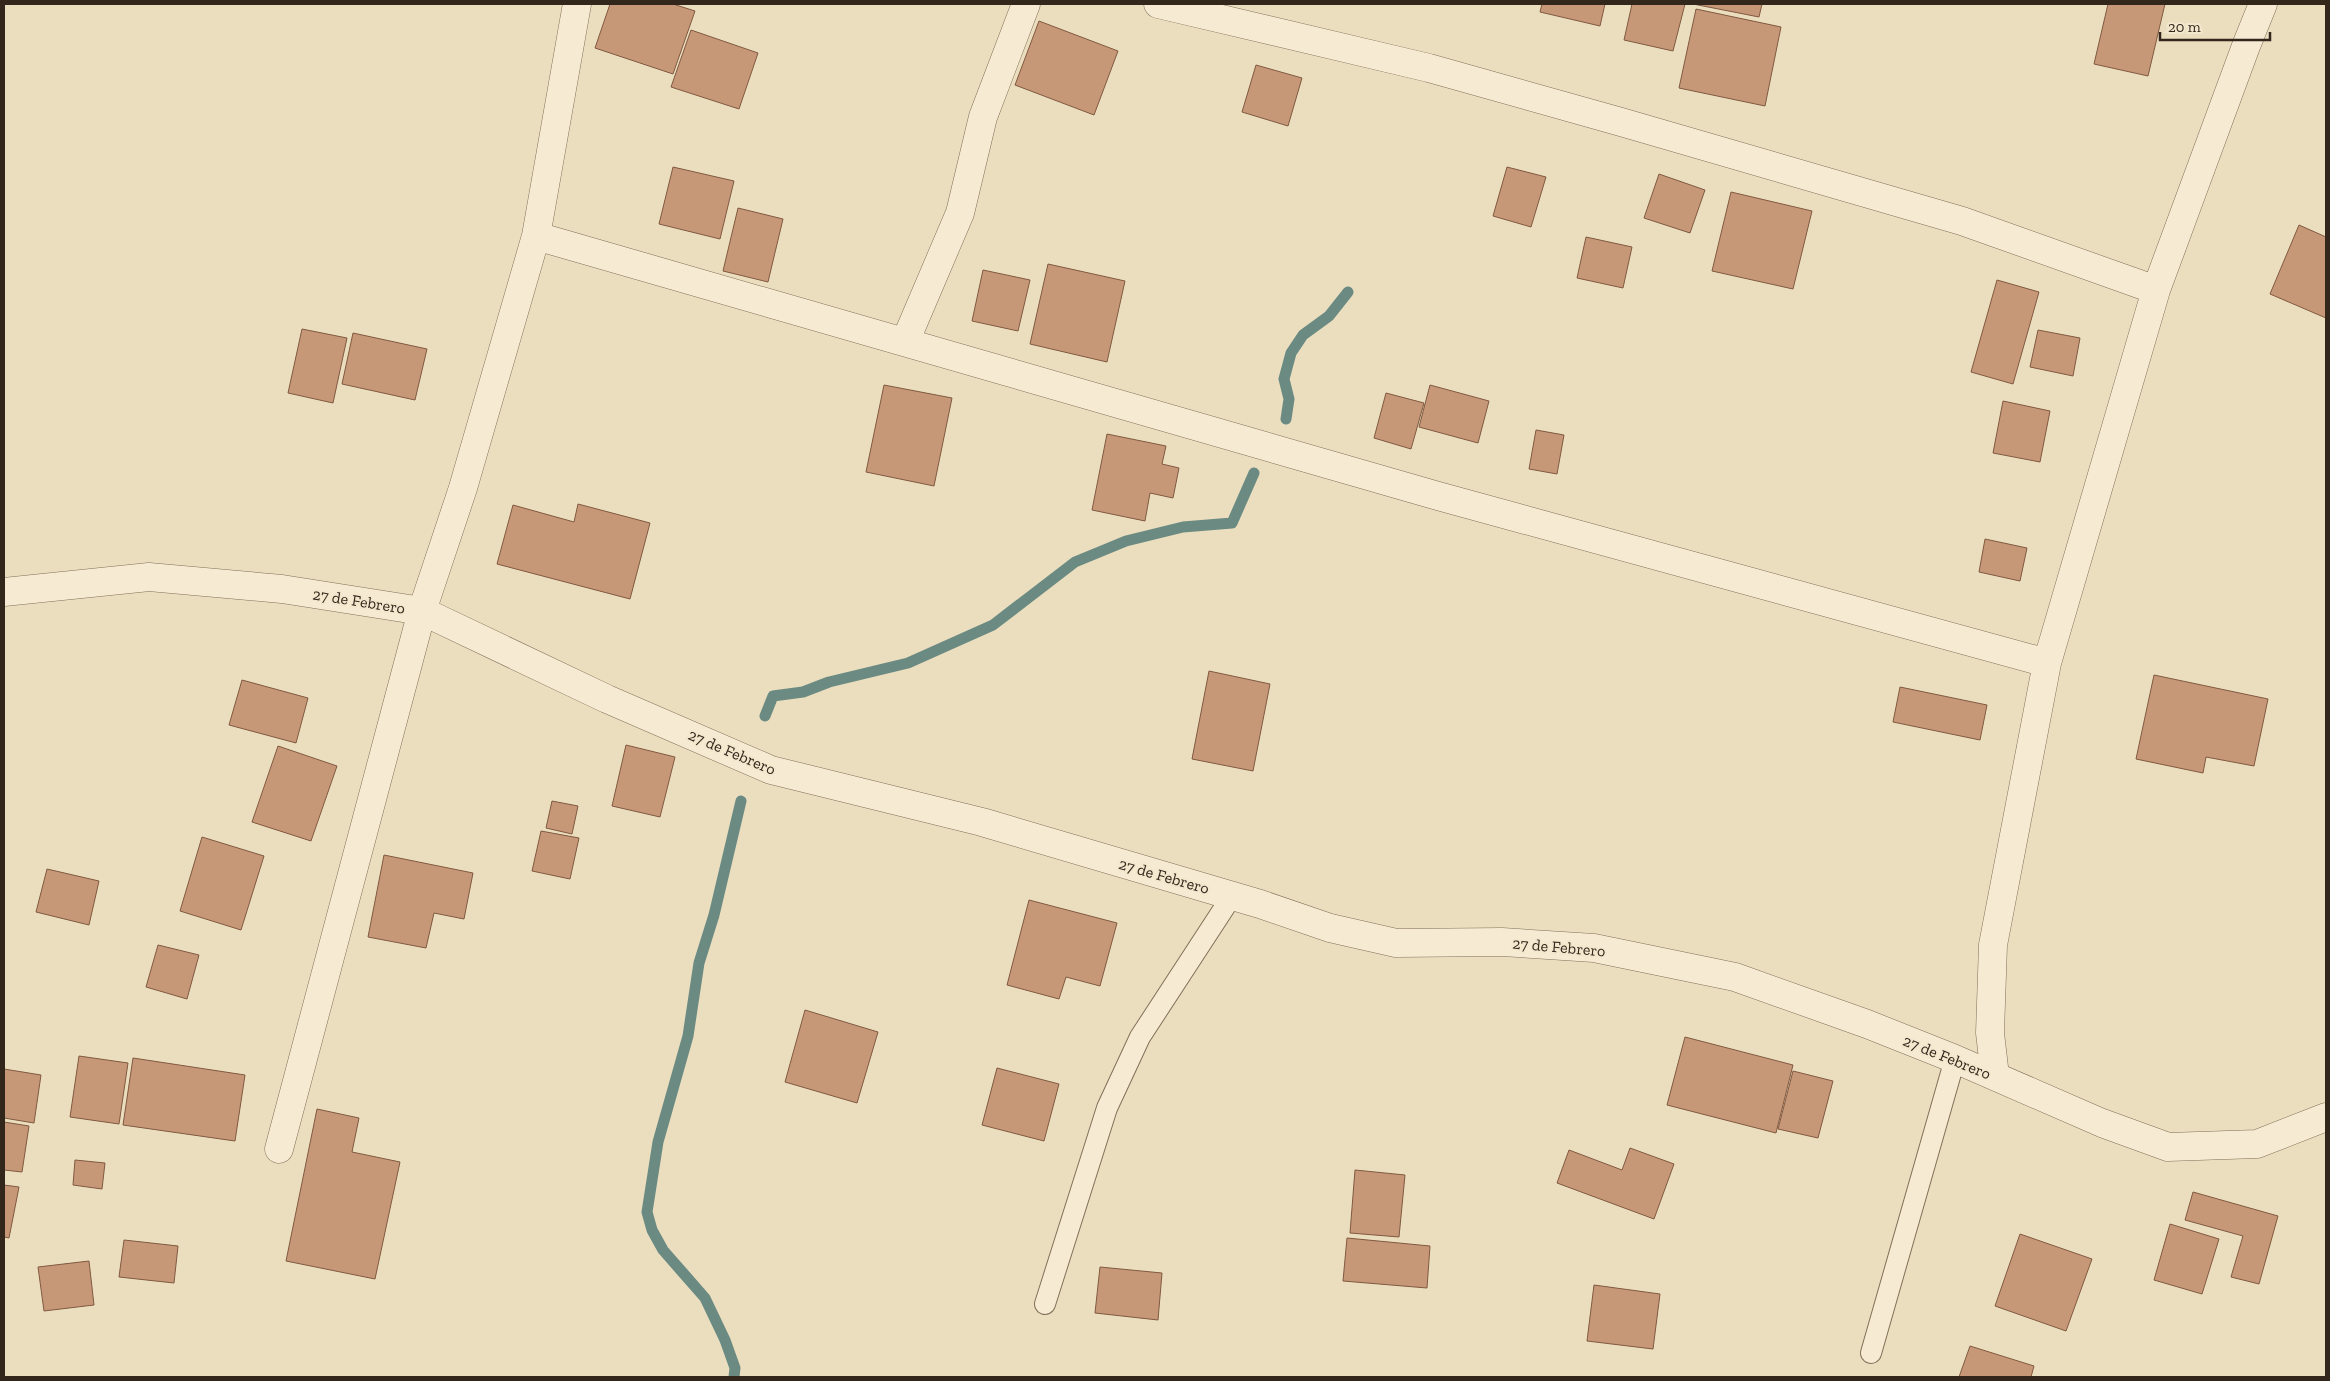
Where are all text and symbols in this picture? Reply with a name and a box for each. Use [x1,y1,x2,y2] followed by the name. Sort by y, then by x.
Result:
[2160,10,2270,42] scale bar
[2168,18,2201,36] text: 20 m
[311,584,407,618] street label: 27 de Febrero
[685,725,779,779] street label: 27 de Febrero
[1117,854,1211,898] street label: 27 de Febrero
[1512,933,1606,961] street label: 27 de Febrero
[1900,1031,1994,1083] street label: 27 de Febrero

